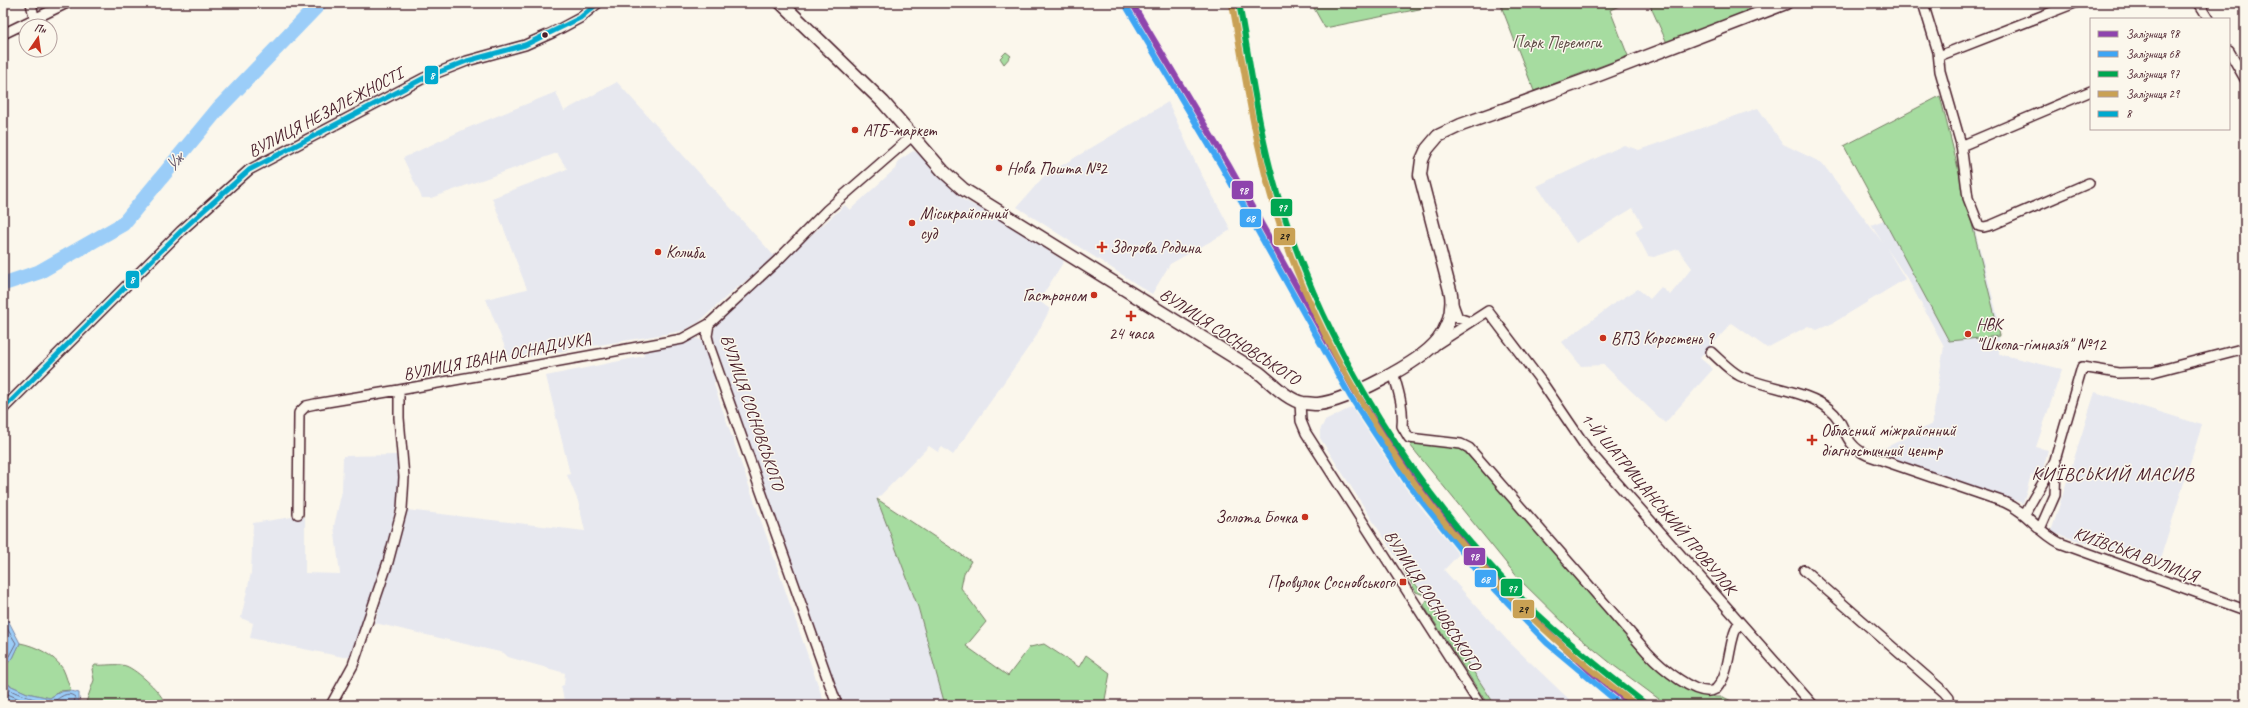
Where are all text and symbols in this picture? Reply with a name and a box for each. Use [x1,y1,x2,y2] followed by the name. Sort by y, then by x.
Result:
[18,18,58,58] north arrow
[2090,18,2230,130] legend
[33,20,49,37] text: Пн
[2126,26,2181,42] text: Залізниця 98
[540,30,550,40] unlabelled marker
[1512,32,1603,53] park label: Парк Перемоги
[2126,46,2181,62] text: Залізниця 68
[244,61,410,162] street label: ВУЛИЦЯ НЕЗАЛЕЖНОСТІ
[424,65,439,85] line badge: 8
[2126,66,2180,82] text: Залізниця 97
[430,68,437,82] text: 8
[2126,86,2181,102] text: Залізниця 29
[2126,106,2133,122] text: 8
[863,120,937,141] place label: АТБ-маркет
[850,125,860,135] marker: АТБ-маркет
[160,145,190,176] water label: Уж
[1007,158,1108,179] place label: Нова Пошта №2
[994,163,1004,173] marker: Нова Пошта №2
[1231,180,1254,200] line badge: 98
[1238,183,1250,197] text: 98
[1270,198,1293,217] line badge: 97
[1277,200,1288,214] text: 97
[920,203,1009,244] place label: Міськрайонний суд
[1239,208,1262,228] line badge: 68
[1245,211,1257,225] text: 68
[907,218,917,228] marker: Міськрайонний суд
[1273,227,1296,246] line badge: 29
[1279,229,1290,243] text: 29
[1110,237,1203,258] place label: Здорова Родина
[666,242,706,263] place label: Колиба
[1097,242,1107,252] marker: Здорова Родина
[653,247,663,257] marker: Колиба
[125,270,140,289] line badge: 8
[130,272,137,286] text: 8
[1156,283,1306,391] street label: ВУЛИЦЯ СОСНОВСЬКОГО
[1023,285,1087,306] place label: Гастроном
[1089,290,1099,300] marker: Гастроном
[1126,311,1136,321] marker: 24 часа
[1976,314,2107,355] place label: НВК "Школа-гімназія" №12
[1108,323,1155,344] place label: 24 часа
[402,328,593,385] street label: ВУЛИЦЯ ІВАНА ОСНАДЧУКА
[1611,328,1715,349] place label: ВПЗ Коростень 9
[1963,329,1973,339] marker: НВК "Школа-гімназія" №12
[716,332,790,495] street label: ВУЛИЦЯ СОСНОВСЬКОГО
[1598,333,1608,343] marker: ВПЗ Коростень 9
[1576,408,1742,600] street label: 1-Й ШАТРИЩАНСЬКИЙ ПРОВУЛОК
[1821,420,1957,461] place label: Обласний міжрайонний діагностичний центр
[1806,434,1818,446] marker: Обласний міжрайонний діагностичний центр
[2032,462,2195,486] district label: КИЇВСЬКИЙ МАСИВ
[1216,507,1298,528] place label: Золота Бочка
[1300,512,1310,522] marker: Золота Бочка
[2071,522,2203,588] street label: КИЇВСЬКА ВУЛИЦЯ
[1379,526,1487,676] street label: ВУЛИЦЯ СОСНОВСЬКОГО
[1463,547,1486,566] line badge: 98
[1469,549,1481,563] text: 98
[1474,569,1497,588] line badge: 68
[1268,572,1396,593] place label: Провулок Сосновського
[1480,572,1492,586] text: 68
[1398,577,1408,587] marker: Провулок Сосновського
[1500,578,1523,597] line badge: 97
[1507,581,1518,595] text: 97
[1512,599,1535,619] line badge: 29
[1518,602,1529,616] text: 29

